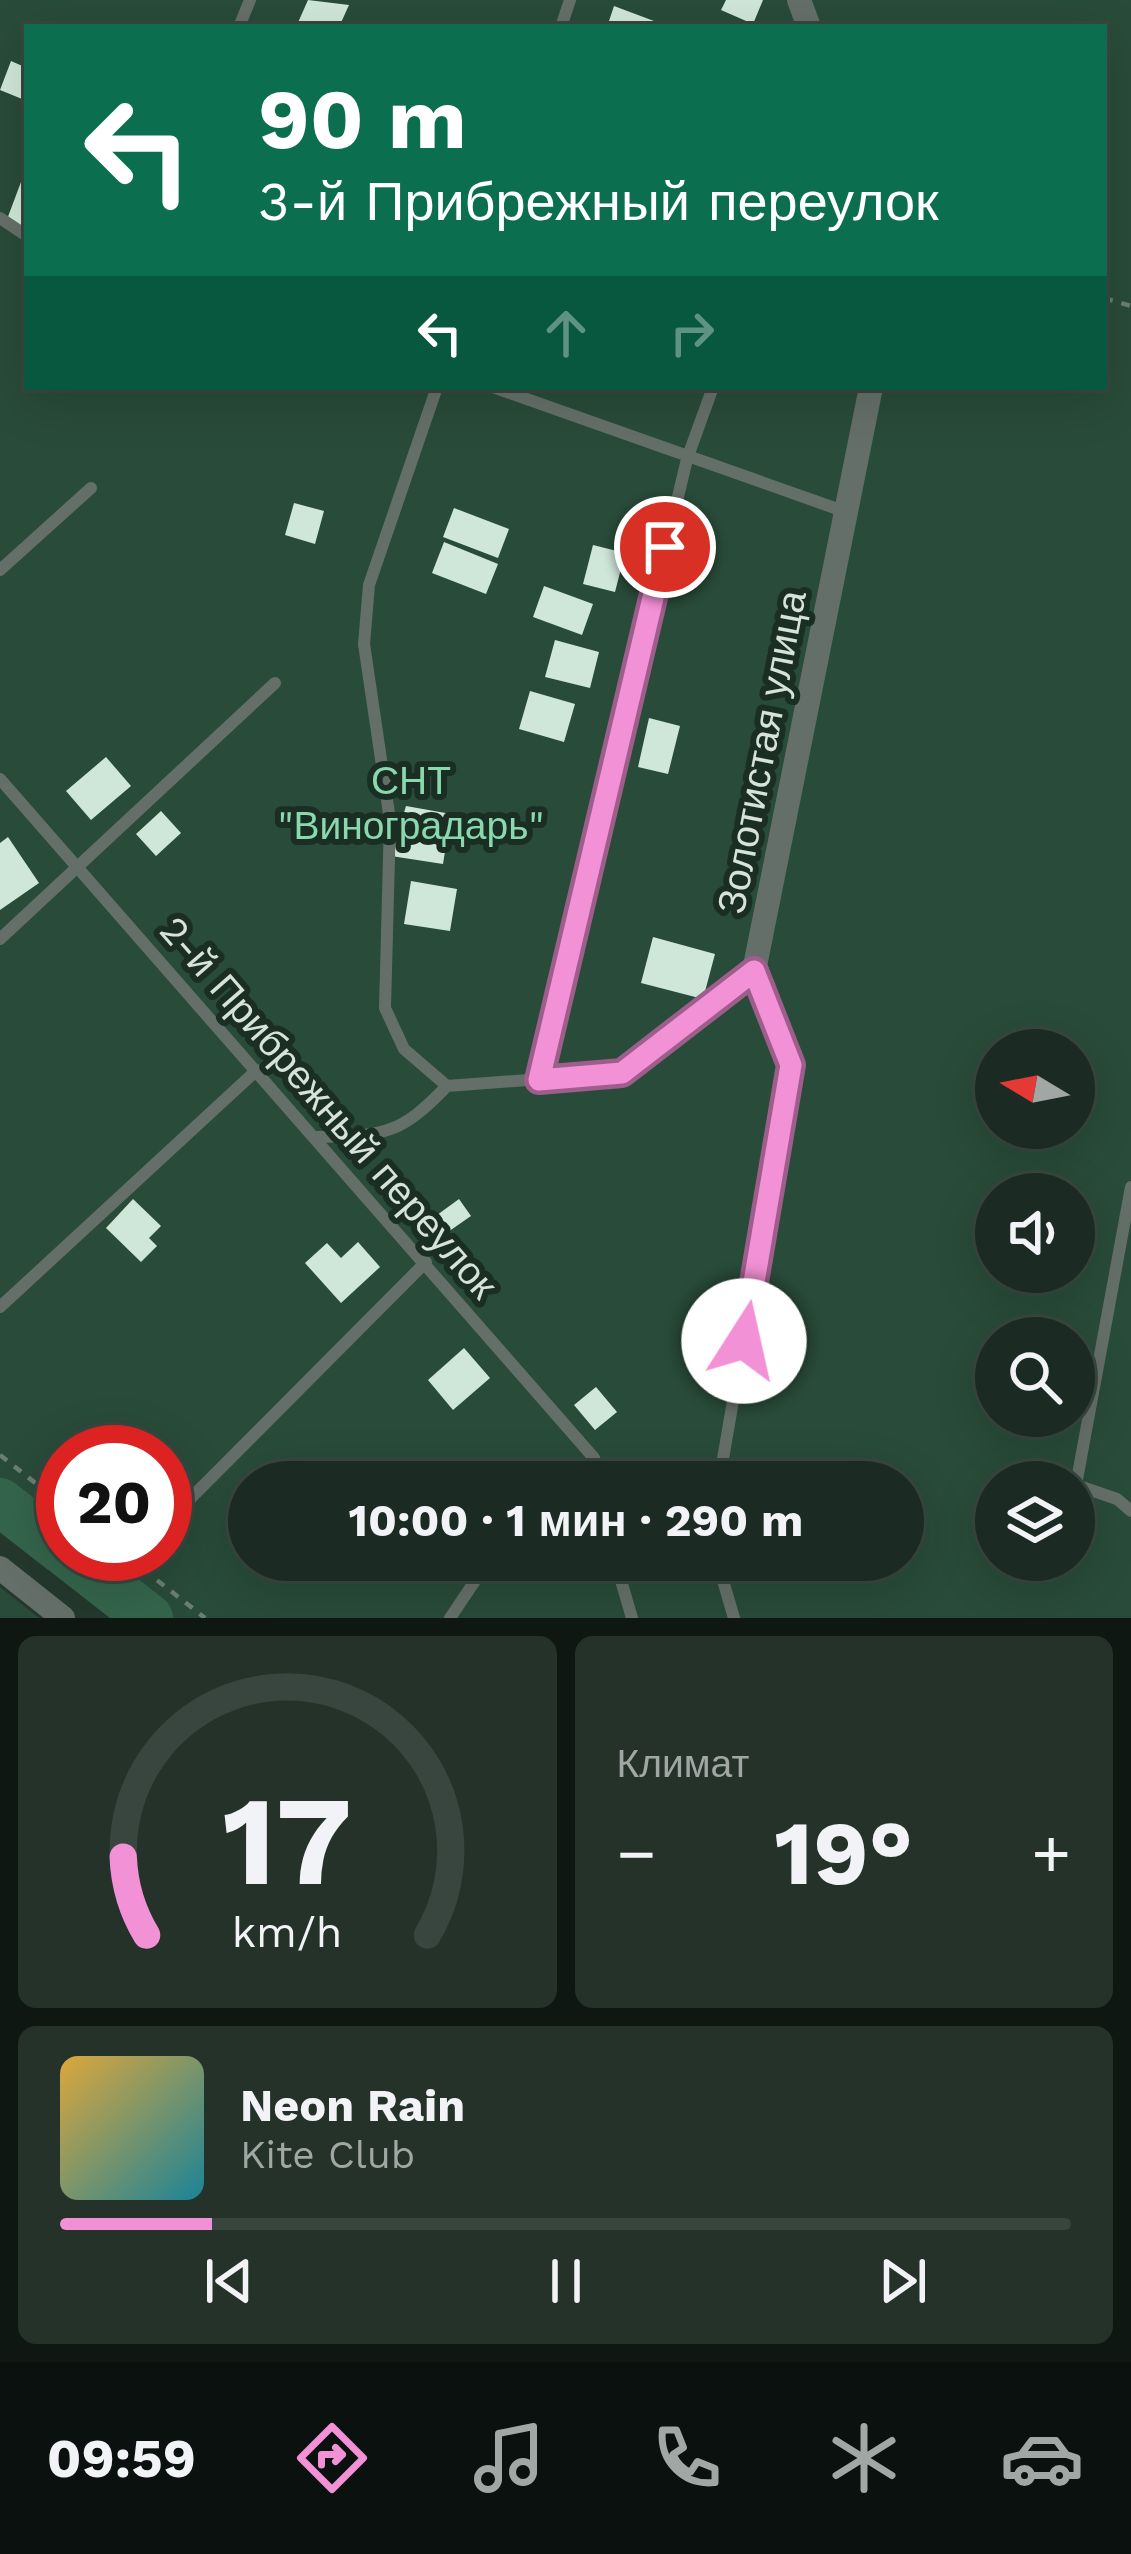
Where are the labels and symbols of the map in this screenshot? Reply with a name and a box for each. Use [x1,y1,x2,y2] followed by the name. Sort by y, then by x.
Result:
[614,496,716,598] pin
[708,586,815,918] street label: Золотистая улица
[278,758,544,848] park label: СНТ "Виноградарь"
[151,907,507,1308] street label: 2-й Прибрежный переулок
[975,1029,1095,1149] north arrow
[681,1278,807,1404] position arrow
[36,1425,192,1581] speed limit sign: 20

